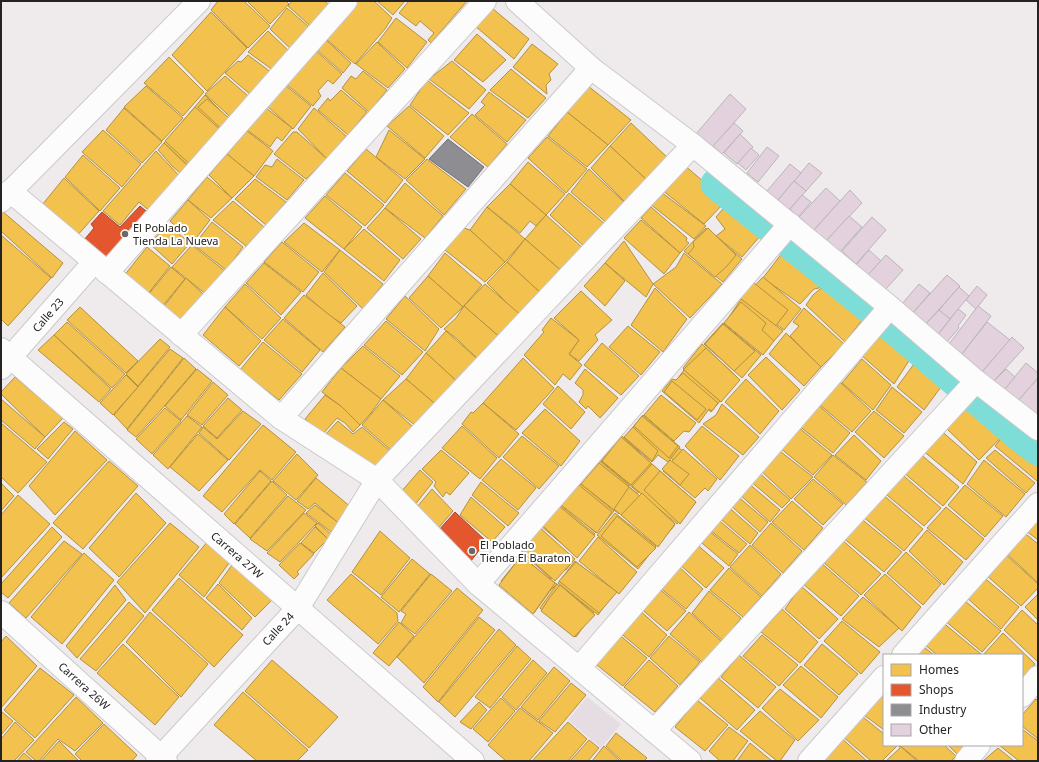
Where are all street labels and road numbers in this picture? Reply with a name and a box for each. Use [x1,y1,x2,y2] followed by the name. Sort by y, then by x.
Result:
[29,294,67,335] street label: Calle 23
[208,528,267,582] street label: Carrera 27W
[258,608,297,649] street label: Calle 24
[55,659,114,713] street label: Carrera 26W

